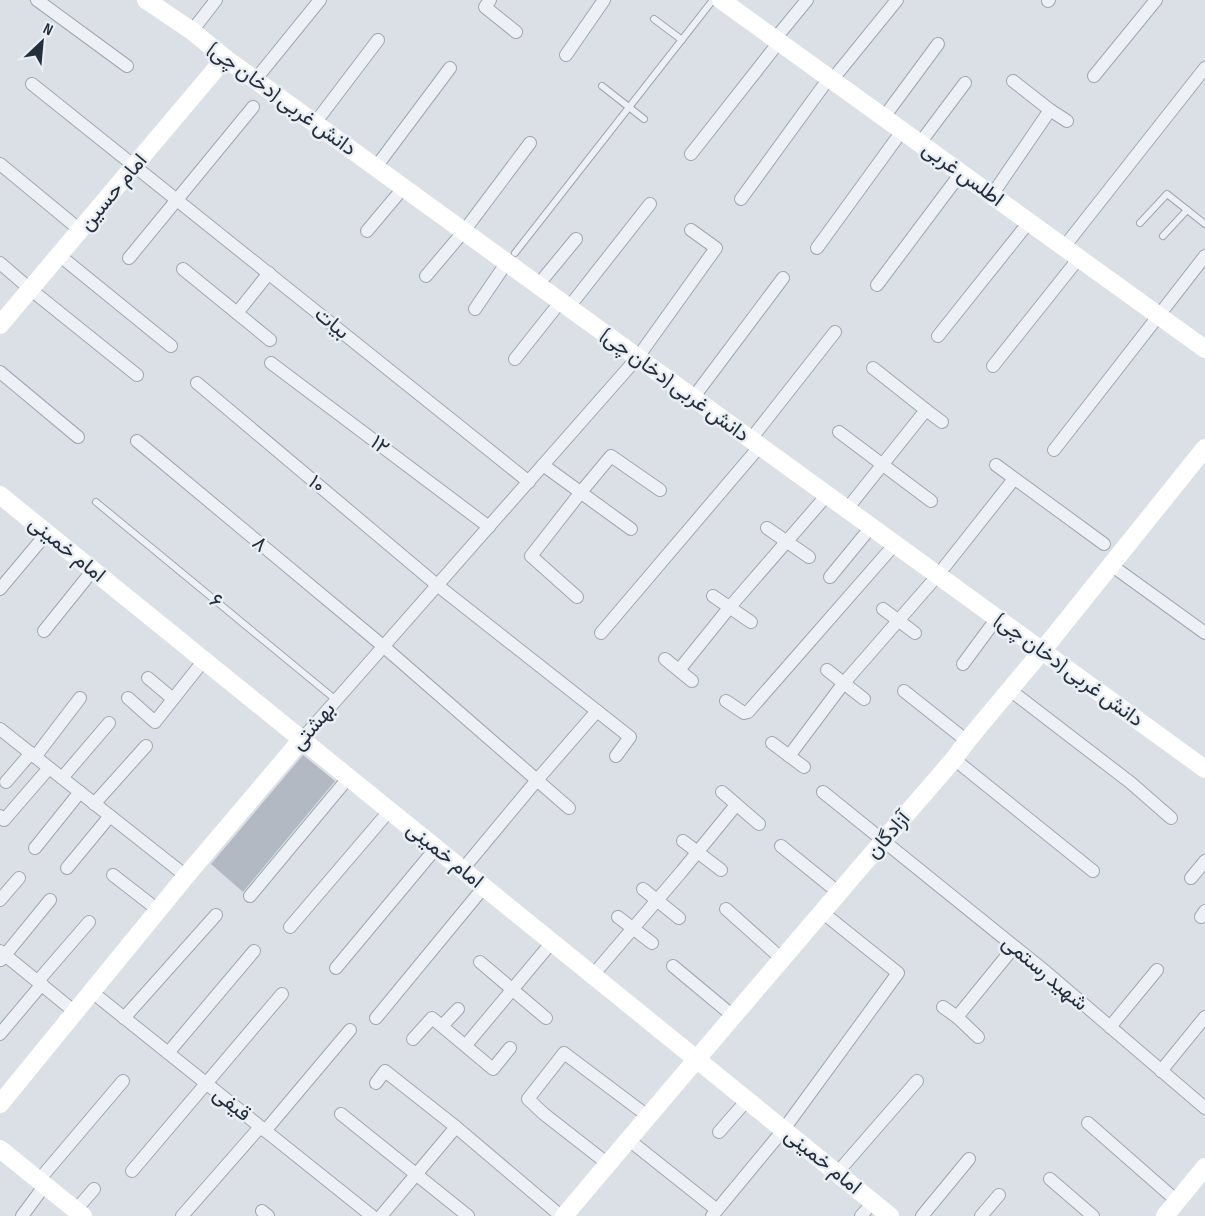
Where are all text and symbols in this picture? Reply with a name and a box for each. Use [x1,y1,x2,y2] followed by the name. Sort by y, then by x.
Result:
[12,12,72,72] north arrow
[40,19,56,40] text: N
[202,37,361,162] street label: دانش غربی (دخان چی)
[917,136,1009,212] street label: اطلس غربی
[74,148,153,236] street label: امام حسین
[309,301,355,345] street label: بیات
[595,323,754,448] street label: دانش غربی (دخان چی)
[366,430,394,460] street label: ۱۲
[303,470,331,498] street label: ۱۰
[23,510,111,588] street label: امام خمینی
[247,530,273,558] street label: ۸
[204,588,228,614] street label: ۶
[989,608,1148,733] street label: دانش غربی (دخان چی)
[285,697,341,755] street label: بهشتی
[861,805,917,864] street label: آزادگان
[401,816,489,894] street label: امام خمینی
[997,930,1093,1016] street label: شهید رستمی
[208,1081,256,1127] street label: قیفی
[779,1122,867,1200] street label: امام خمینی

